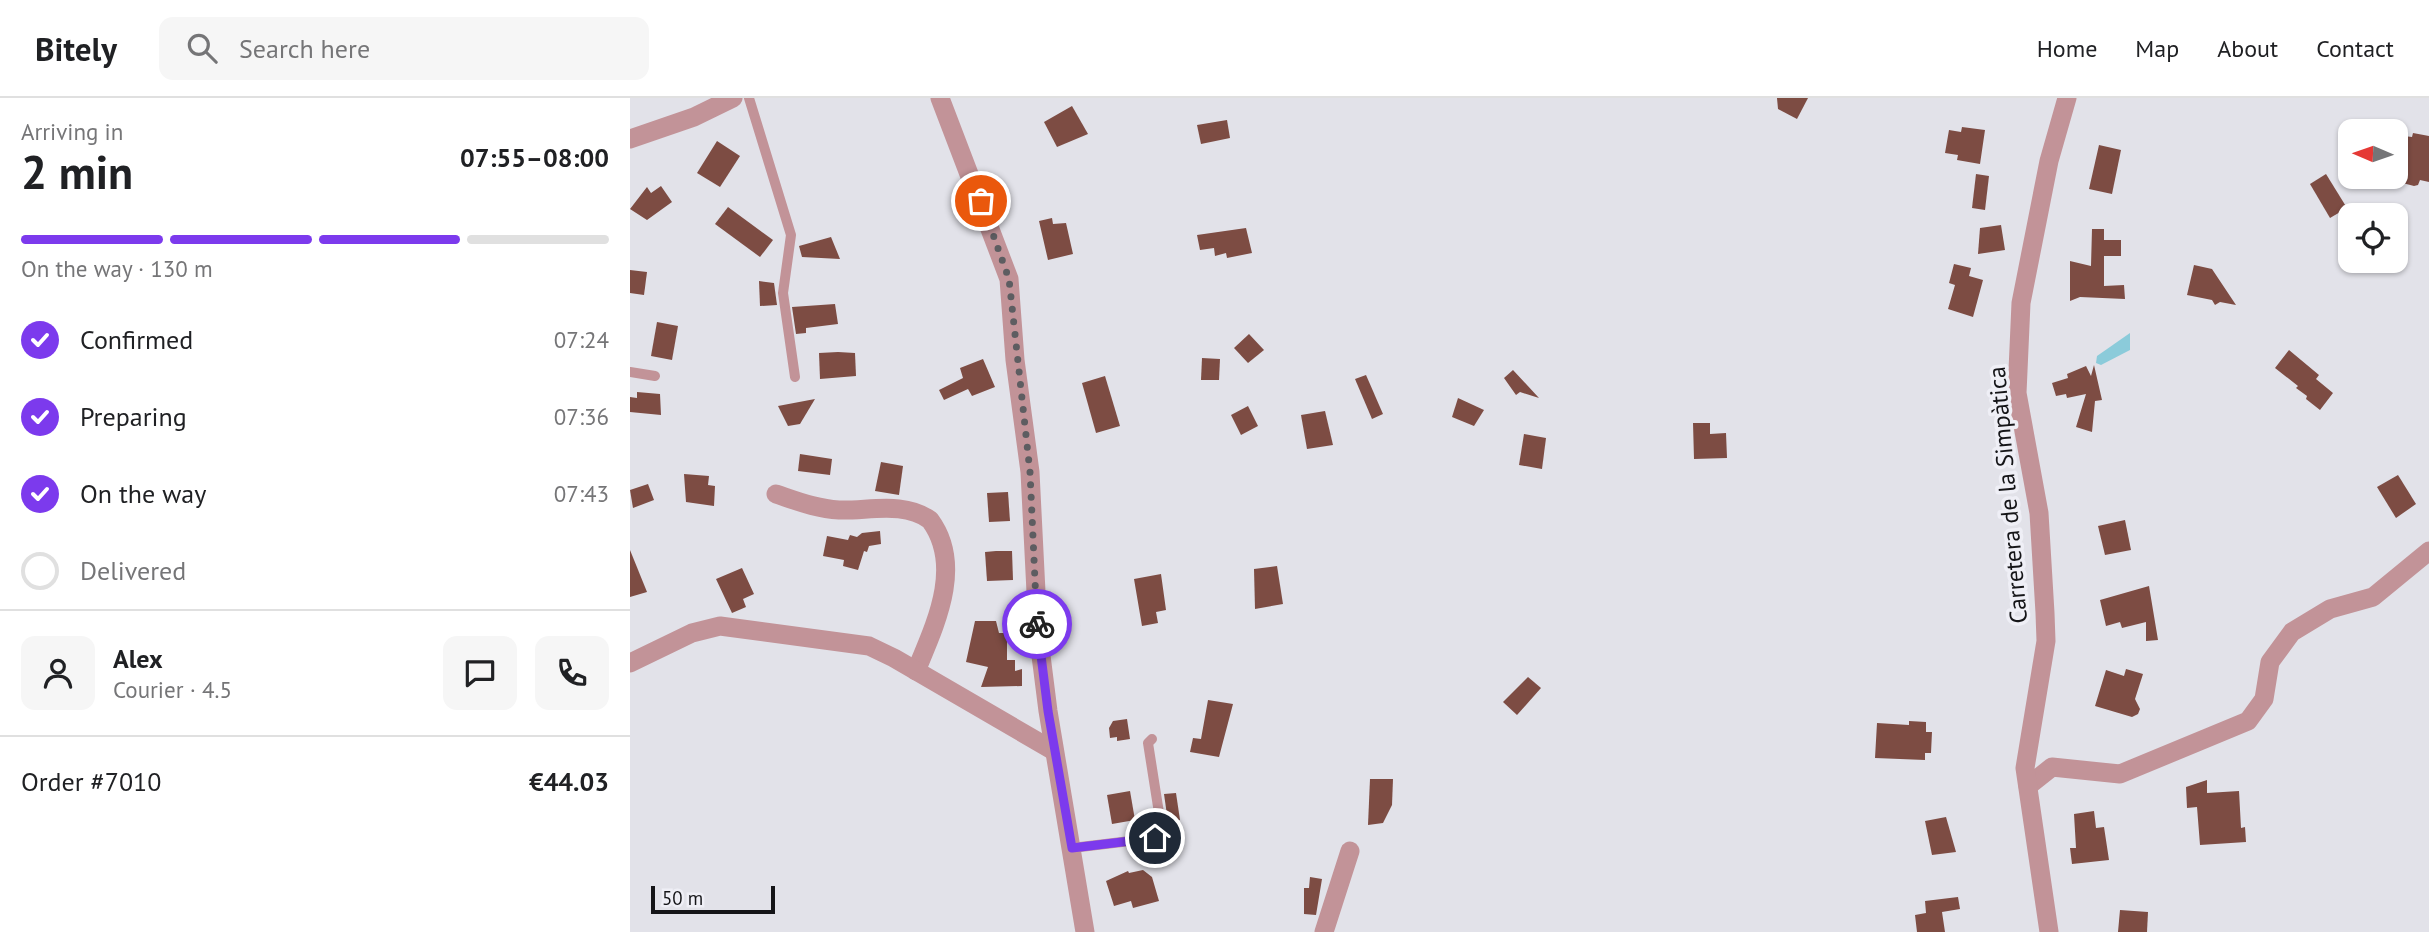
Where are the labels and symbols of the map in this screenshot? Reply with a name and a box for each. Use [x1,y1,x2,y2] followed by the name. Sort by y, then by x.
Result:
[2338,119,2408,189] north arrow
[951,171,1011,231] pin
[1981,365,2034,625] street label: Carretera de la Simpàtica
[1002,589,1072,659] courier
[1125,808,1185,868] pin
[651,883,775,915] scale bar

